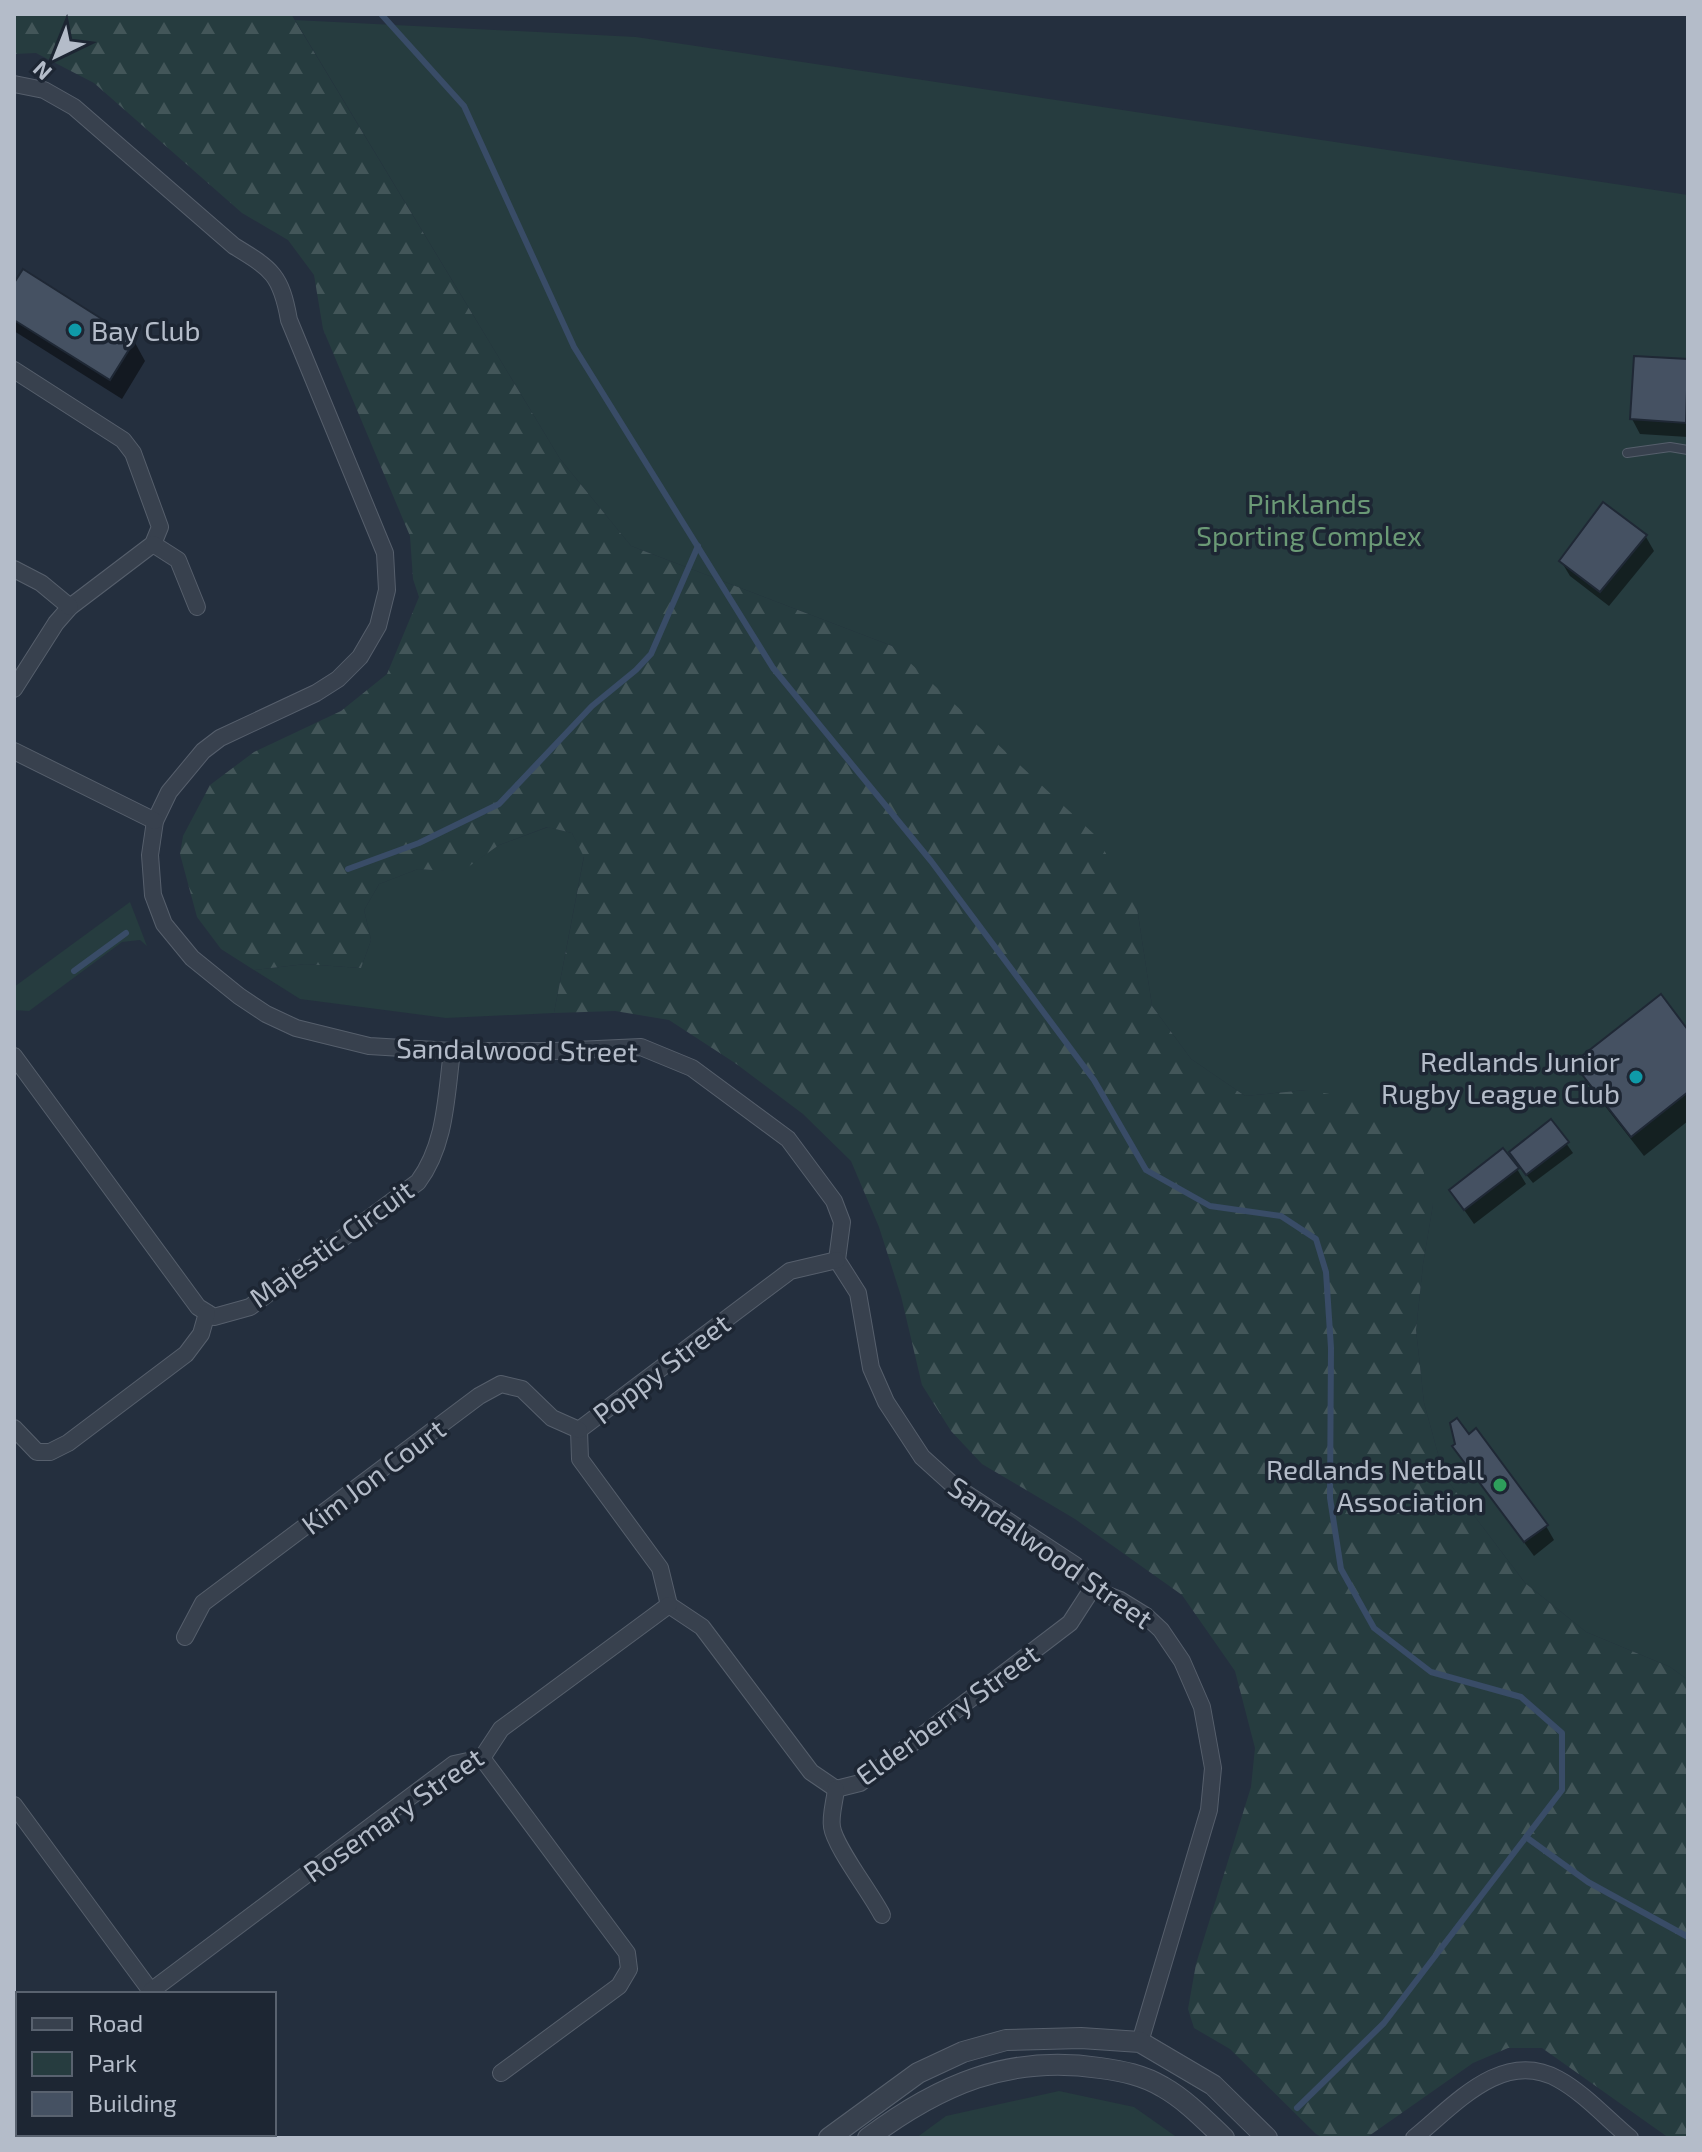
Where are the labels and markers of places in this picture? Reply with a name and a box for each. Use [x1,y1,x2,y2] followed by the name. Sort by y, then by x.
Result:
[91,313,200,347] place label: Bay Club
[66,321,84,339] marker: Bay Club
[1381,1044,1620,1110] place label: Redlands Junior Rugby League Club
[1627,1068,1645,1086] marker: Redlands Junior Rugby League Club
[1266,1452,1485,1518] place label: Redlands Netball Association
[1491,1476,1509,1494] marker: Redlands Netball Association

